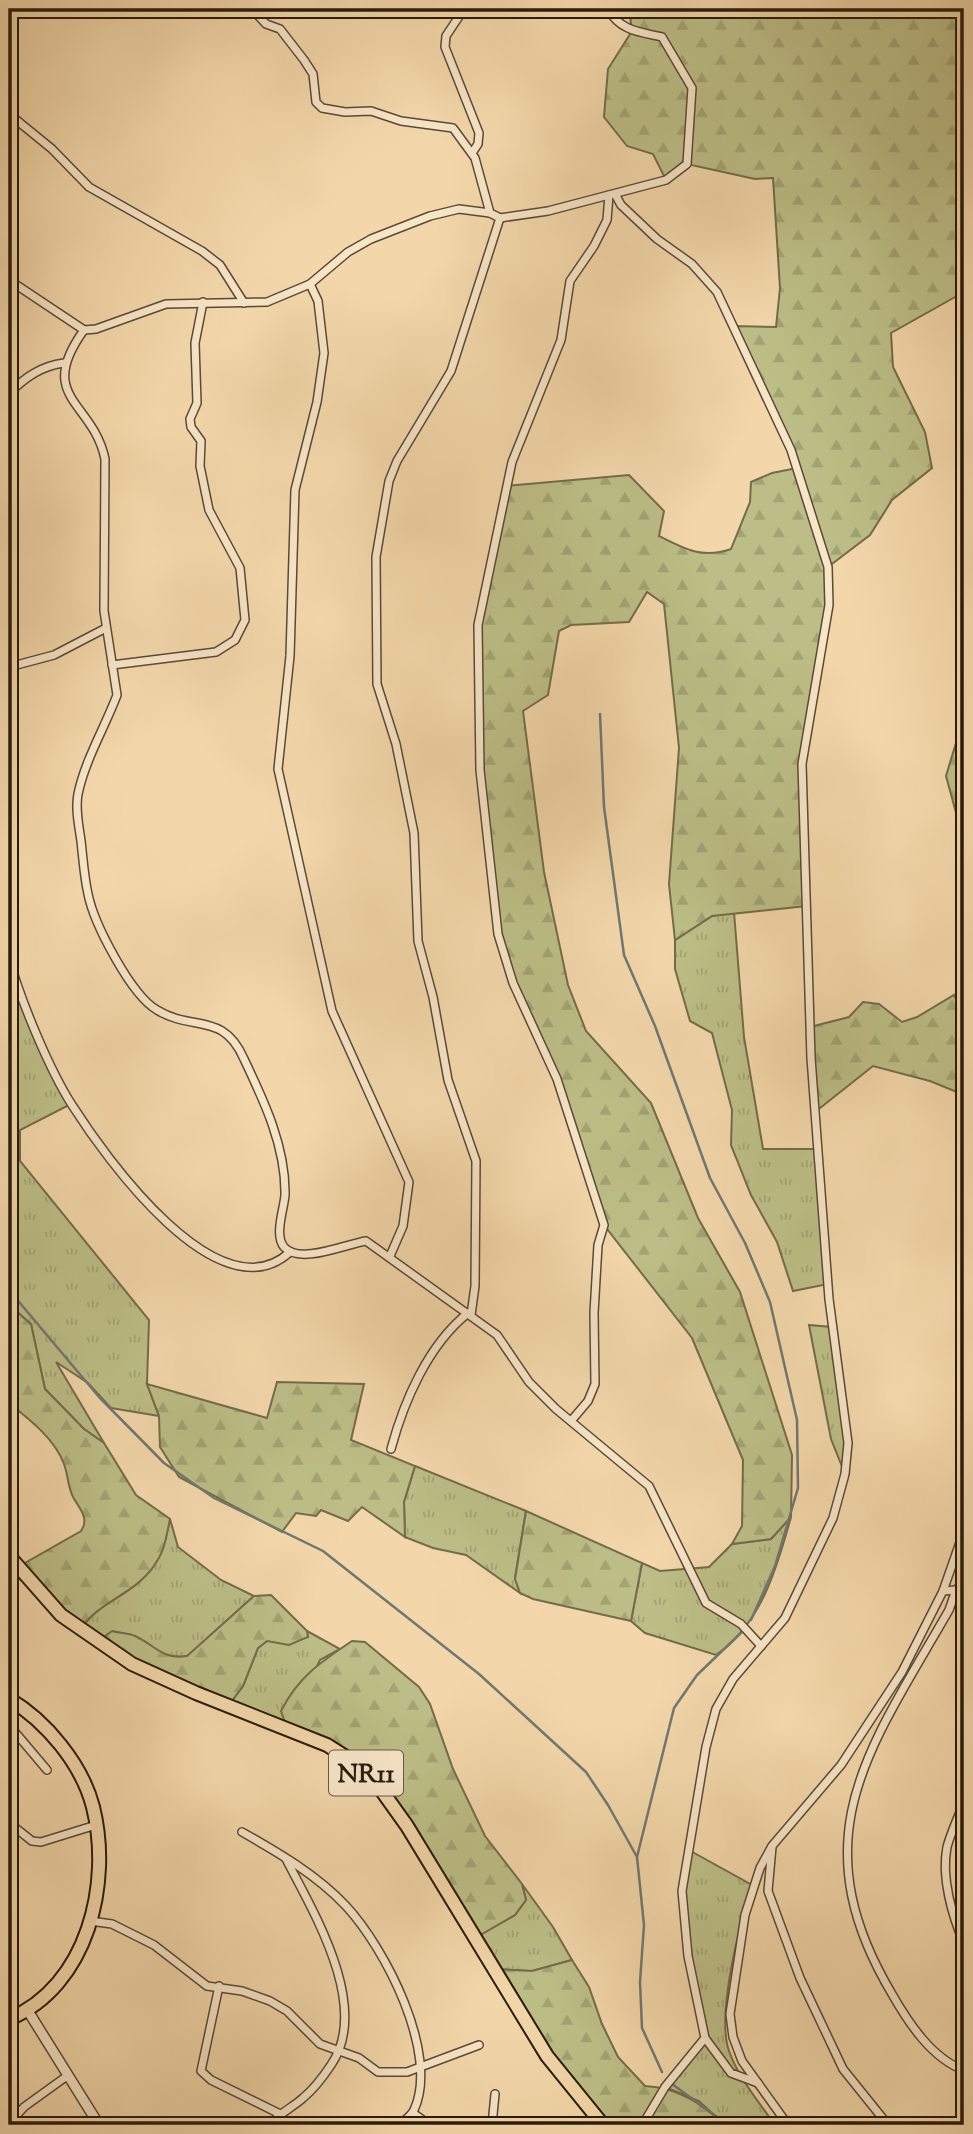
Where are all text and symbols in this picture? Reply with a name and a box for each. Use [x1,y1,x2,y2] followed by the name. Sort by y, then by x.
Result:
[329,1750,403,1796] road number: NR11

